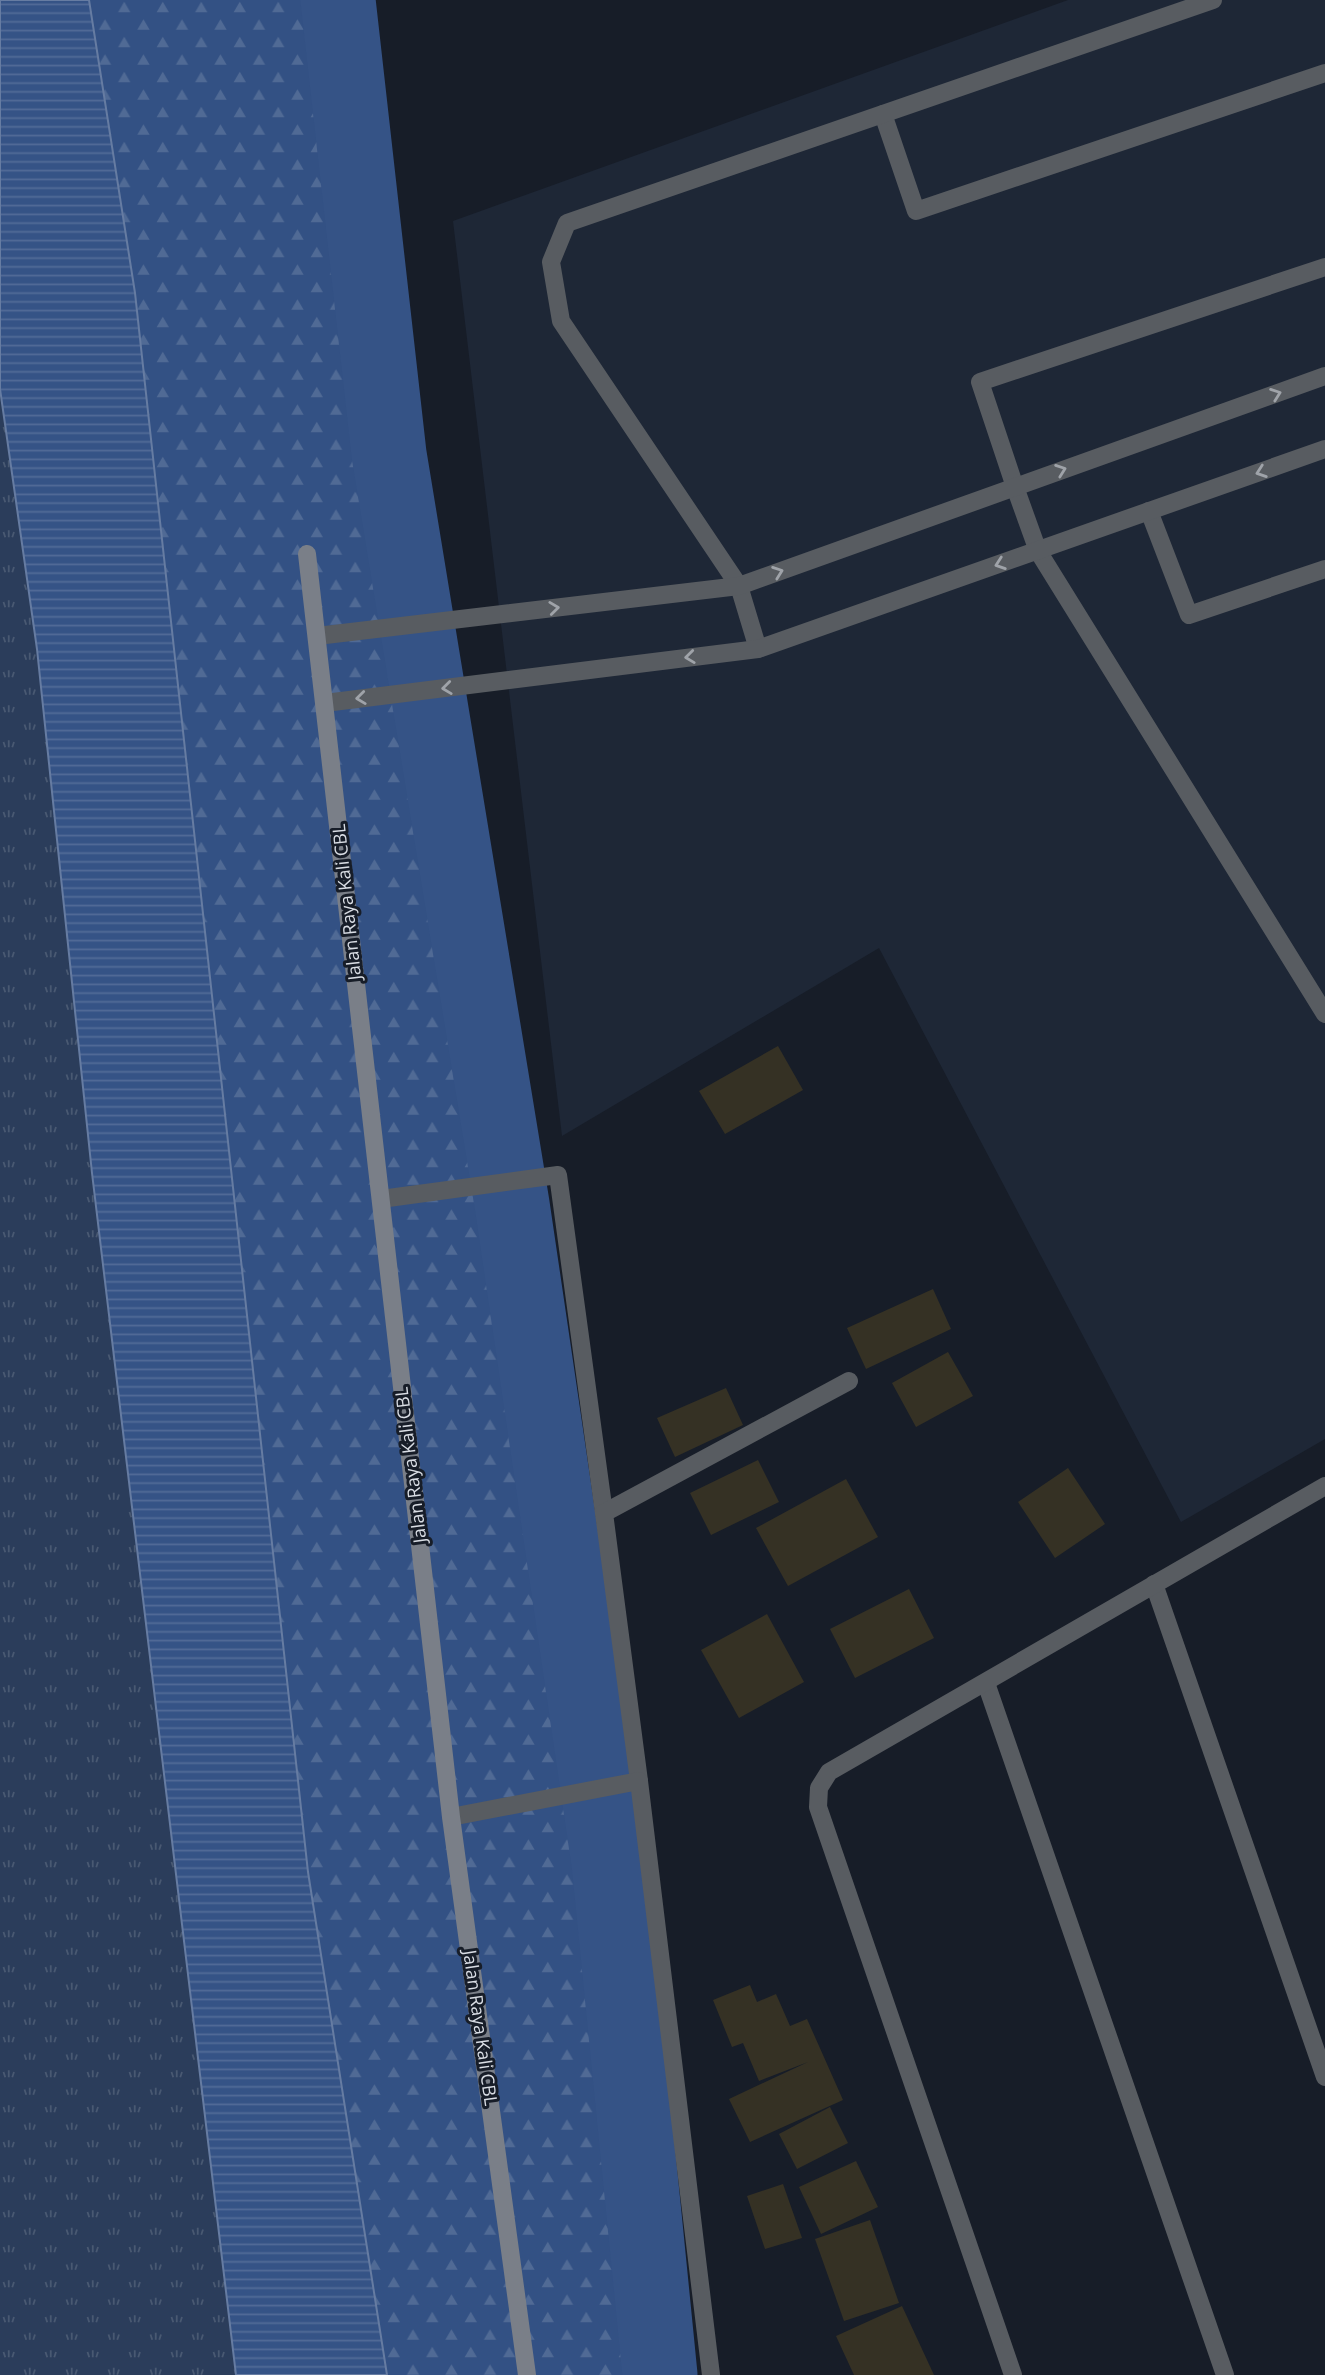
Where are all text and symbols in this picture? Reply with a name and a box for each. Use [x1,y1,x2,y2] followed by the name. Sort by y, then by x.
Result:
[1269,388,1281,402] one-way arrow
[1255,464,1267,478] one-way arrow
[1055,465,1067,479] one-way arrow
[994,556,1006,570] one-way arrow
[771,566,784,580] one-way arrow
[549,601,560,616] one-way arrow
[685,650,696,665] one-way arrow
[441,680,452,695] one-way arrow
[355,691,367,706] one-way arrow
[326,823,366,983] street label: Jalan Raya Kali CBL
[389,1386,432,1547] street label: Jalan Raya Kali CBL
[458,1946,504,2107] street label: Jalan Raya Kali CBL

